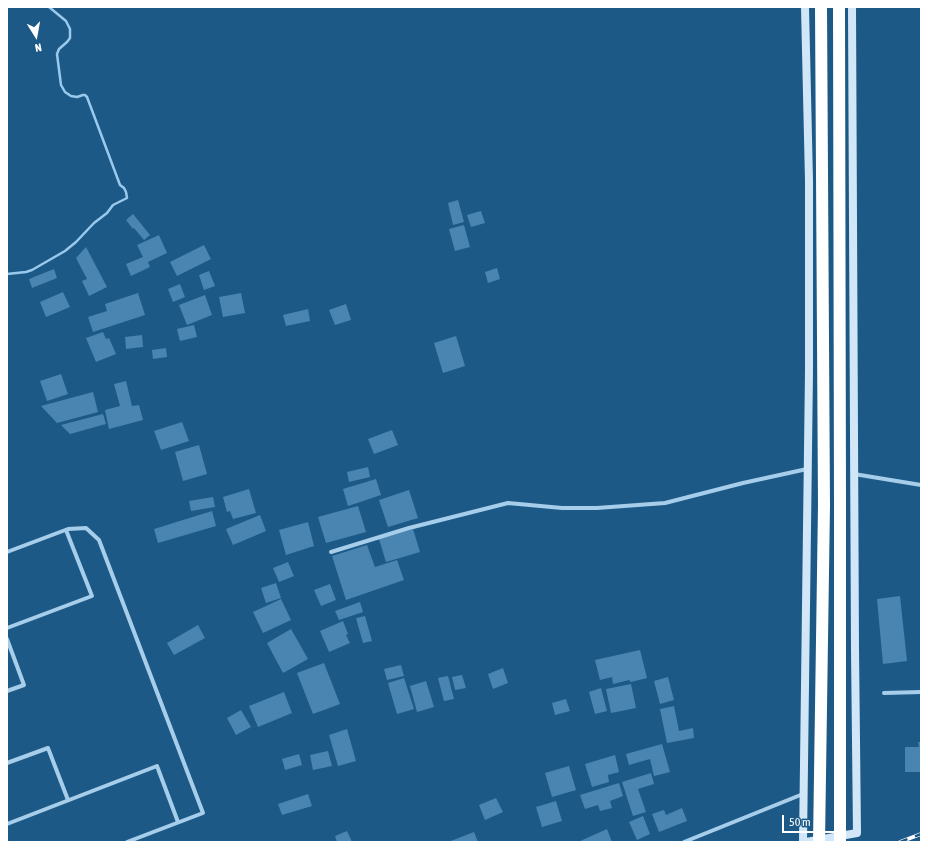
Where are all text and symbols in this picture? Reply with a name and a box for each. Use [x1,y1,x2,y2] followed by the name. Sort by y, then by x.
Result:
[16,16,56,56] north arrow
[34,41,43,54] text: N
[784,807,848,833] scale bar
[789,815,811,829] text: 50 m

